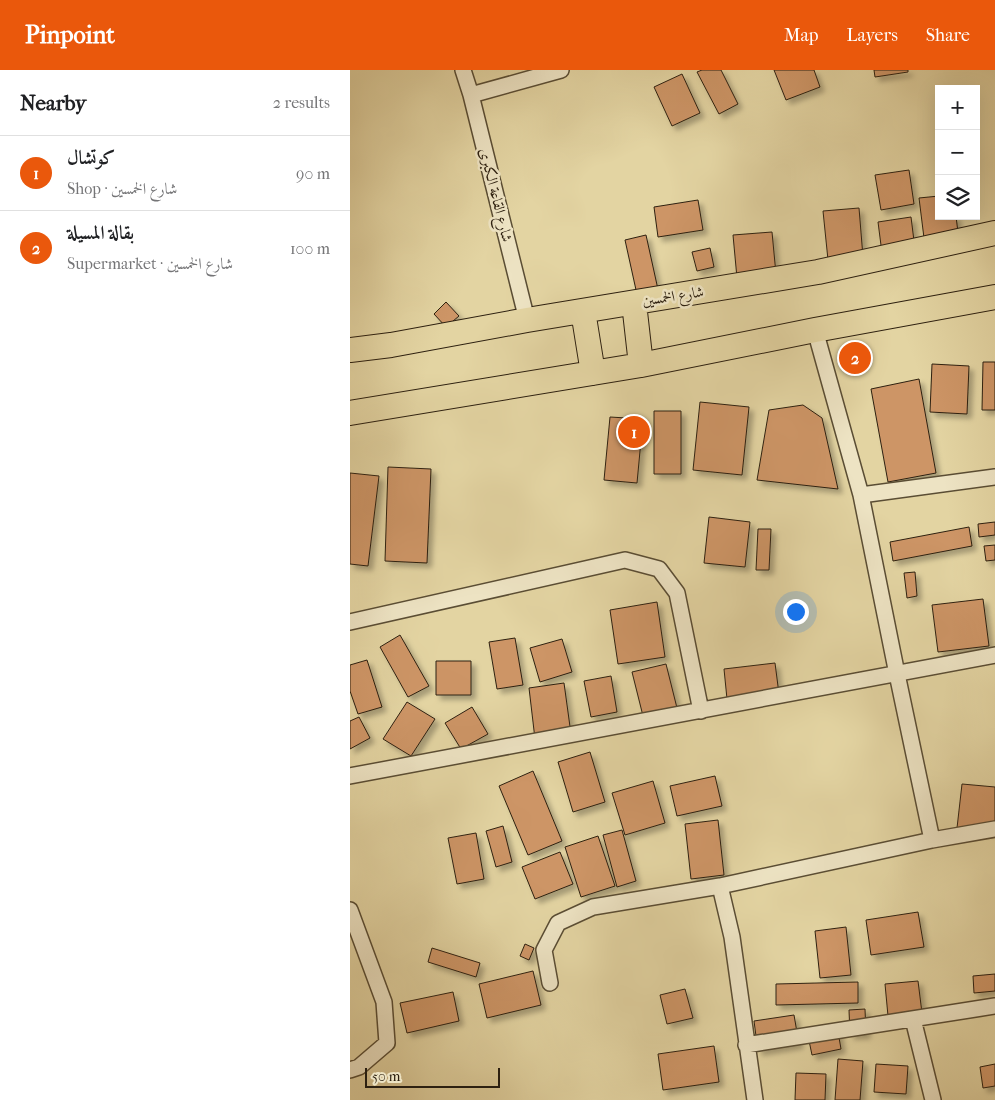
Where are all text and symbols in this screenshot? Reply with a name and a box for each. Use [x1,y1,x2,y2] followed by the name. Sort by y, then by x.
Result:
[25,21,115,49] text: Pinpoint
[784,25,818,46] text: Map
[846,25,898,46] text: Layers
[926,25,970,46] text: Share
[935,85,980,220] map controls
[935,85,980,130] button: +
[20,91,86,115] text: Nearby
[273,93,330,112] text: 2 results
[935,130,980,175] button: −
[472,146,516,245] street label: شارع القاعة الكبرى
[67,147,115,169] text: كوتشال
[33,164,39,183] text: 1
[296,164,330,183] text: 90 m
[935,175,980,220] button: layers
[67,179,177,198] text: Shop · شارع الخمسين
[67,222,134,244] text: بقالة المسيلة
[32,239,40,258] text: 2
[290,239,330,258] text: 100 m
[67,254,233,273] text: Supermarket · شارع الخمسين
[641,282,706,314] street label: شارع الخمسين
[839,339,871,377] pin: 2
[618,413,650,451] pin: 1
[783,599,809,625] your location
[365,1065,500,1088] scale bar
[372,1068,400,1085] text: 50 m

